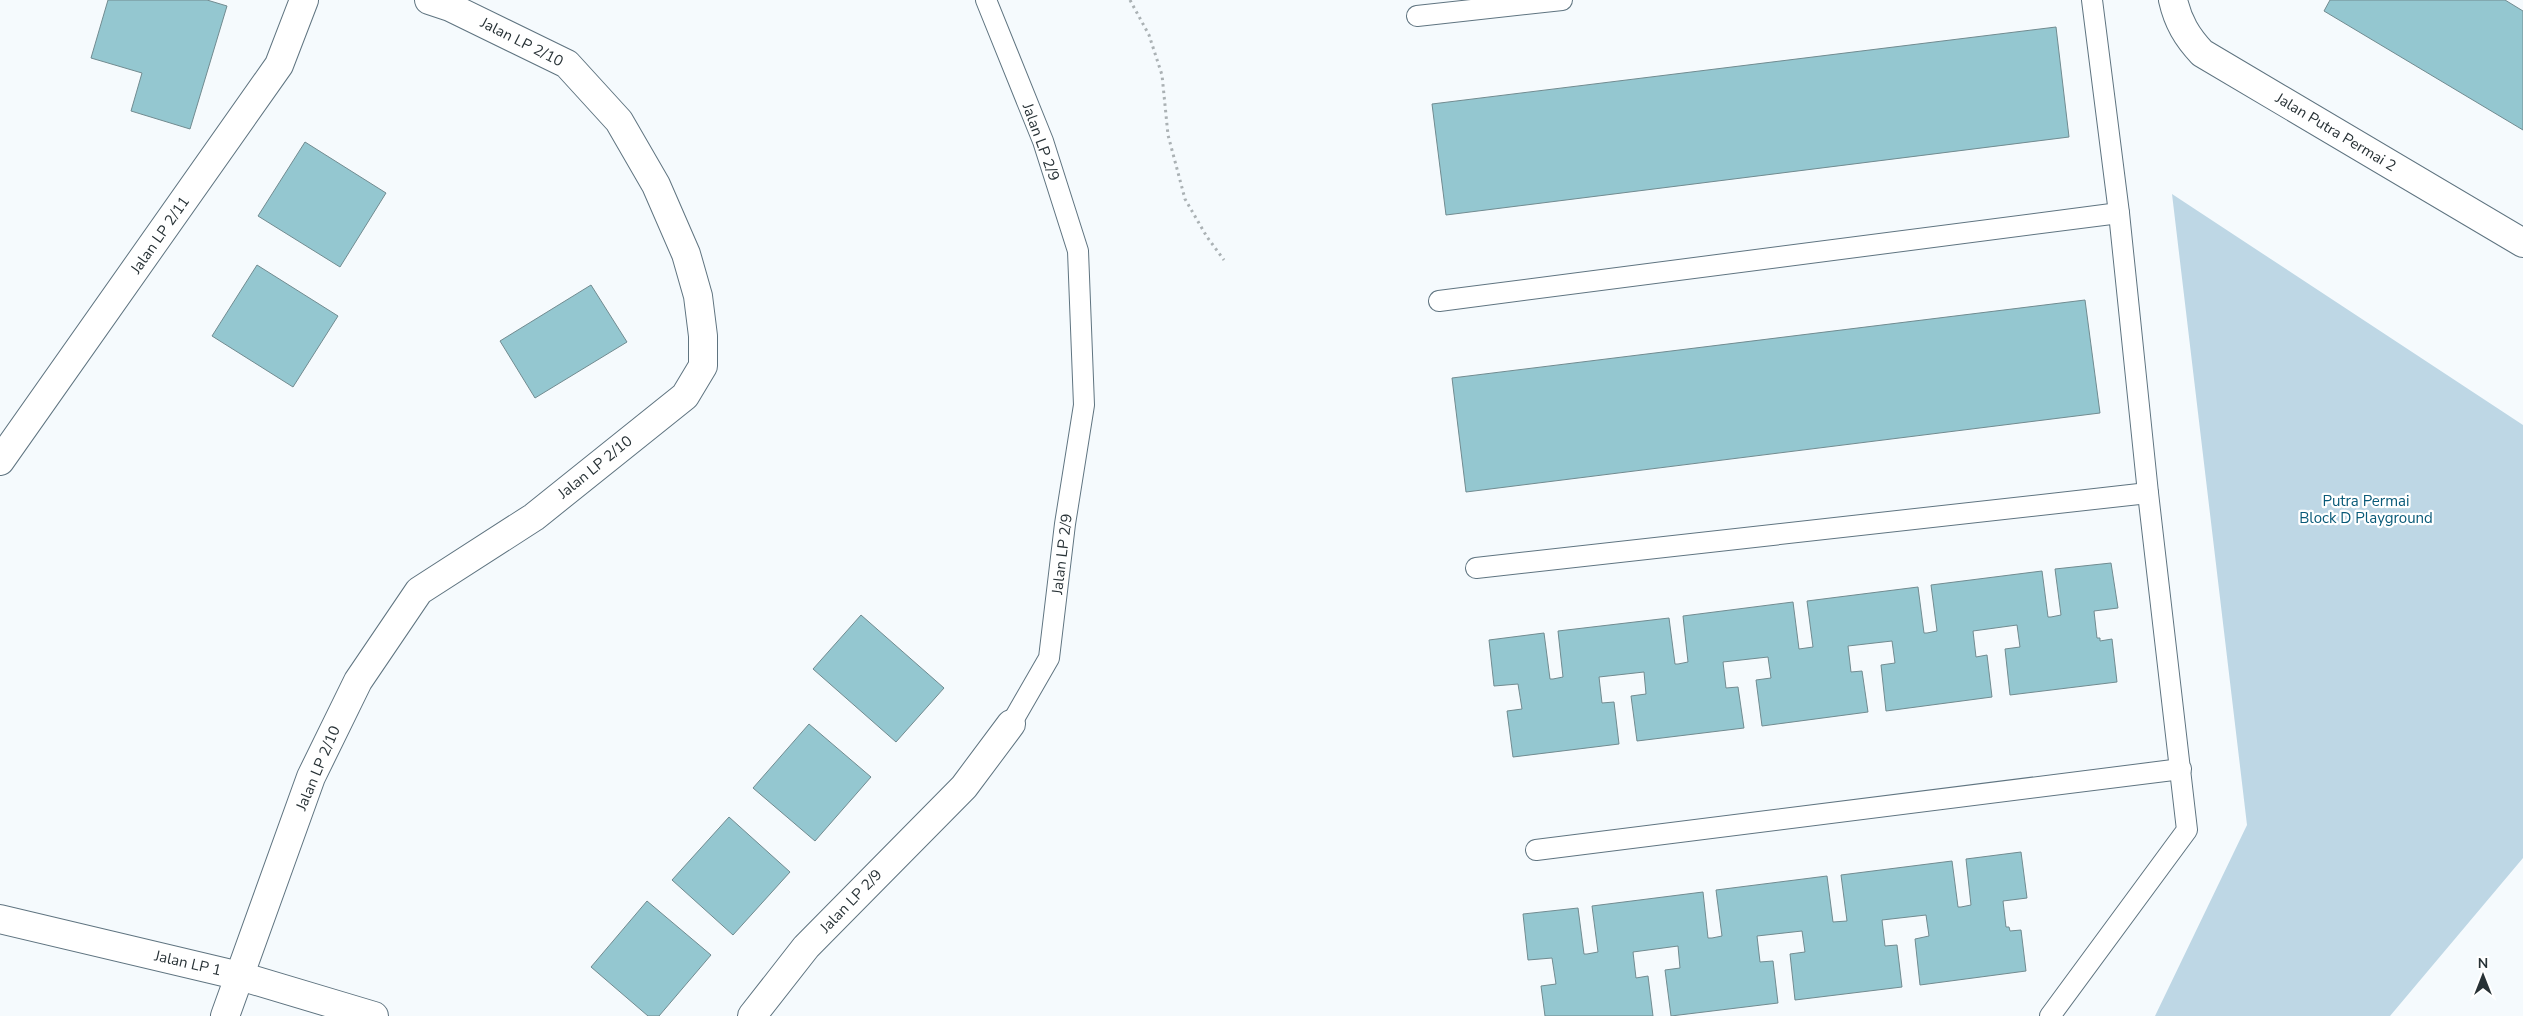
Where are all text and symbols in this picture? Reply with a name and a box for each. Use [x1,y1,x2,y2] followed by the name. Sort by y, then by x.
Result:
[476,12,567,71] street label: Jalan LP 2/10
[2271,88,2400,176] street label: Jalan Putra Permai 2
[1017,99,1064,184] street label: Jalan LP 2/9
[125,192,194,279] street label: Jalan LP 2/11
[553,431,636,504] street label: Jalan LP 2/10
[2299,491,2433,528] park label: Putra Permai Block D Playground
[1047,512,1077,597] street label: Jalan LP 2/9
[291,723,345,814] street label: Jalan LP 2/10
[815,865,886,938] street label: Jalan LP 2/9
[152,945,223,980] street label: Jalan LP 1
[2458,951,2508,1001] north arrow
[2478,954,2488,973] text: N

